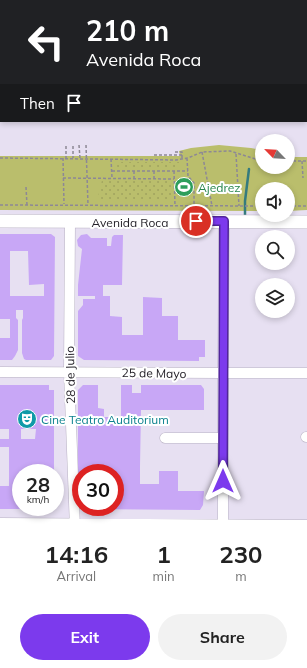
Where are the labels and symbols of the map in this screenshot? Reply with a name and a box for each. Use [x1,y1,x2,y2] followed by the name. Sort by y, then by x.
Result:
[255,134,295,174] north arrow
[173,176,195,198] sports icon: Ajedrez
[198,180,240,195] place label: Ajedrez
[179,204,213,238] pin
[92,215,168,230] street label: Avenida Roca
[62,346,78,404] street label: 28 de Julio
[121,365,187,381] street label: 25 de Mayo
[16,408,38,430] theatre icon: Cine Teatro Auditorium
[41,412,169,427] place label: Cine Teatro Auditorium
[202,460,244,502] position arrow
[72,464,124,516] speed limit sign: 30

